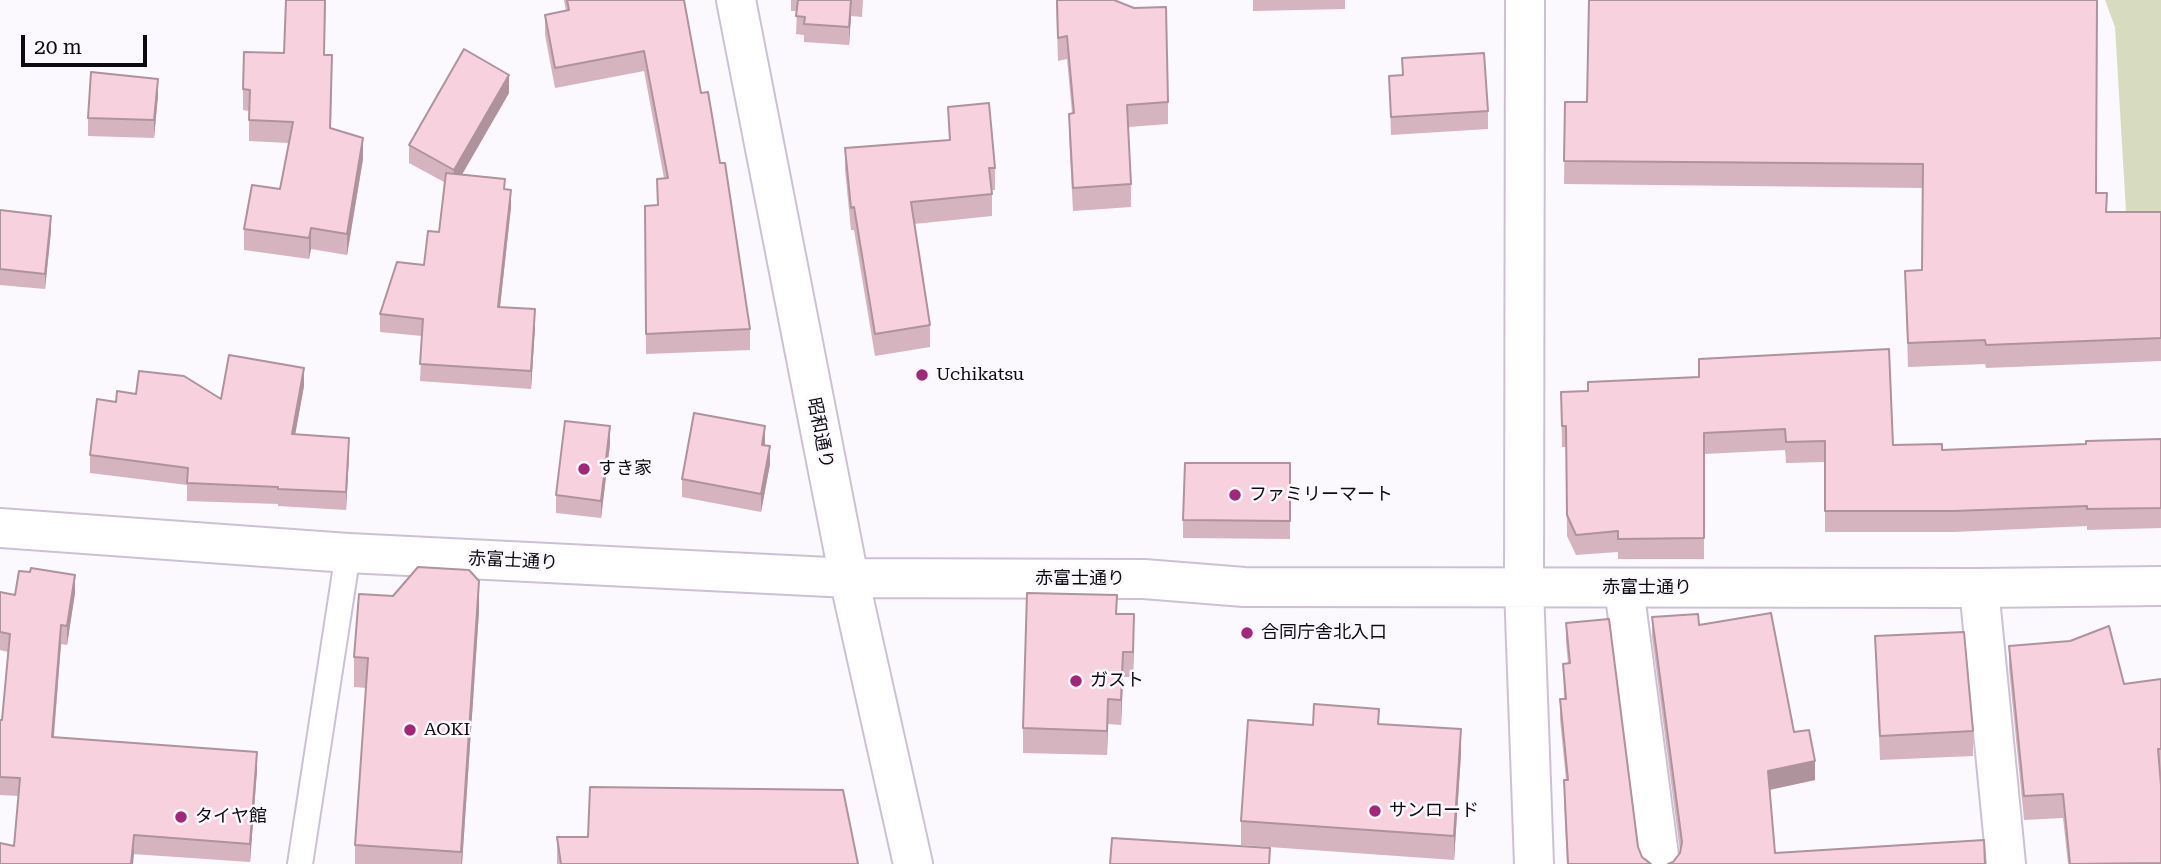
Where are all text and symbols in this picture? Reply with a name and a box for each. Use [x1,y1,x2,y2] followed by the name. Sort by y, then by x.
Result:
[24,21,150,65] scale bar
[34,35,82,59] text: 20 m
[936,364,1024,386] place label: Uchikatsu
[914,367,930,383] marker: Uchikatsu
[803,396,837,470] street label: 昭和通り
[598,458,652,480] place label: すき家
[576,461,592,477] marker: すき家
[1249,484,1393,506] place label: ファミリーマート
[1227,487,1243,503] marker: ファミリーマート
[467,548,559,574] street label: 赤富士通り
[1035,568,1125,590] street label: 赤富士通り
[1602,577,1692,599] street label: 赤富士通り
[1261,622,1387,644] place label: 合同庁舎北入口
[1239,625,1255,641] marker: 合同庁舎北入口
[1090,670,1144,692] place label: ガスト
[1068,673,1084,689] marker: ガスト
[424,719,470,741] place label: AOKI
[402,722,418,738] marker: AOKI
[1389,800,1479,822] place label: サンロード
[1367,803,1383,819] marker: サンロード
[195,806,267,828] place label: タイヤ館
[173,809,189,825] marker: タイヤ館

